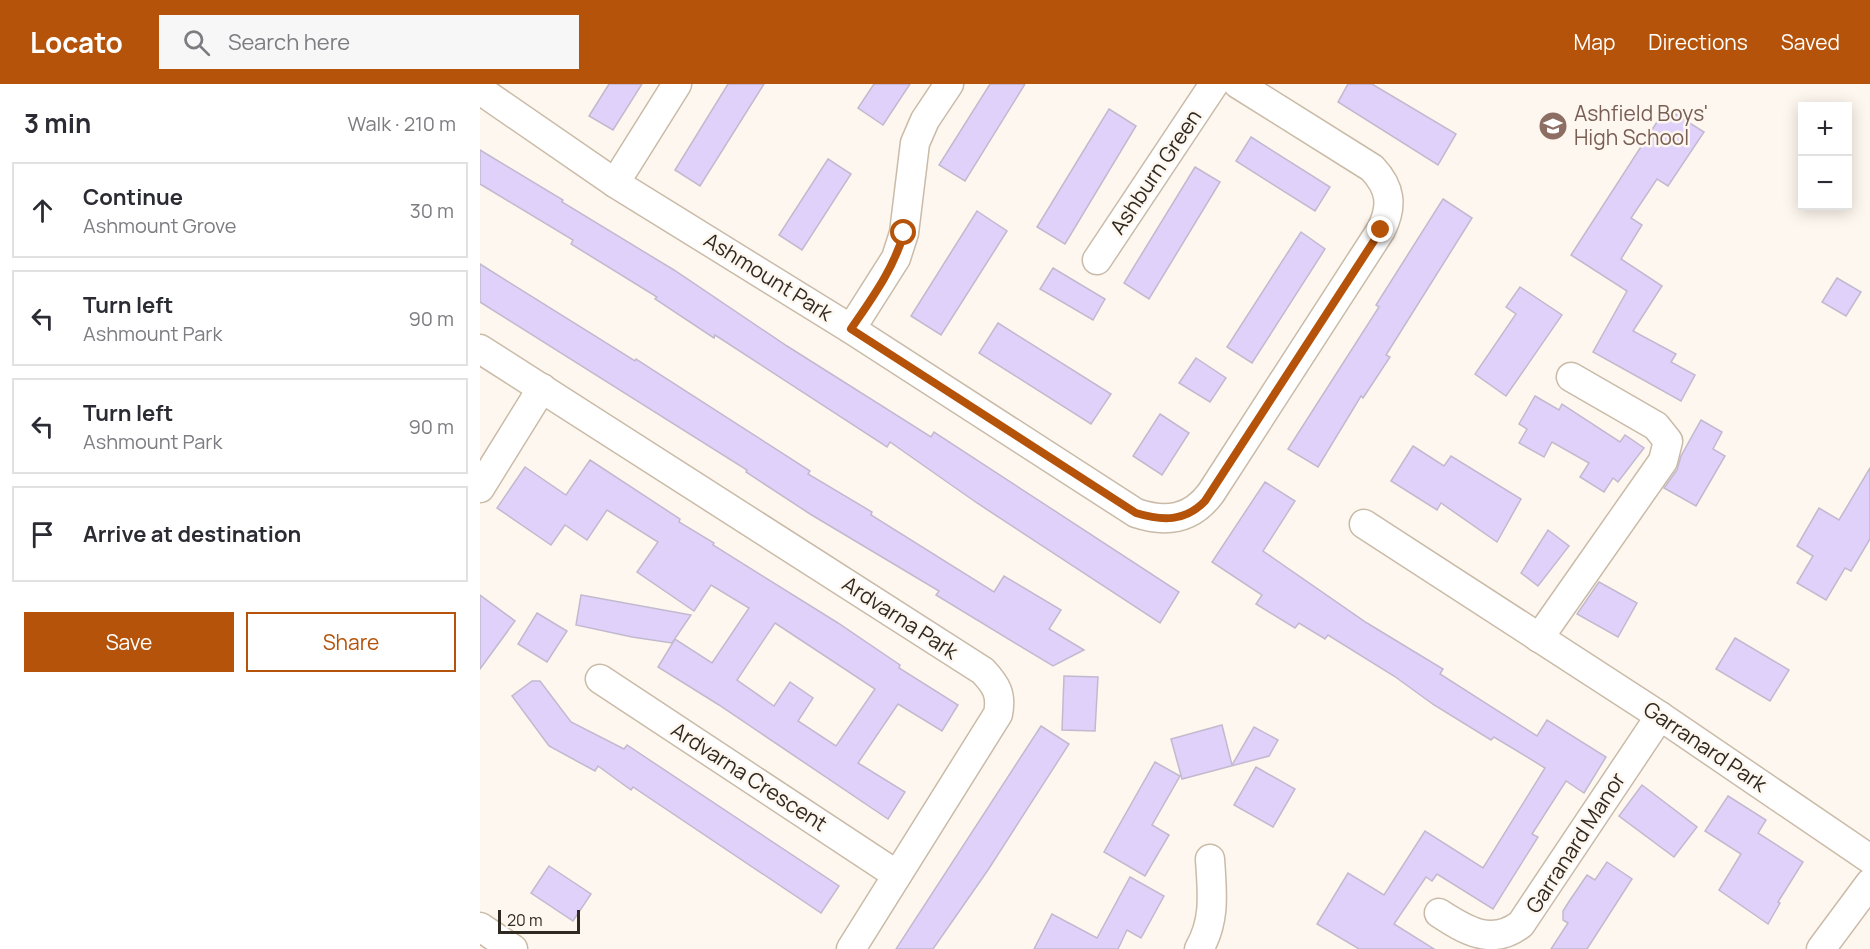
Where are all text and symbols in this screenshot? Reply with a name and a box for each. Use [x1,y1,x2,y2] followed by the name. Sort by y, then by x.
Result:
[159,15,579,69] search box
[30,23,123,61] text: Locato
[180,26,213,59] icon: search
[228,27,350,57] text: Search here
[1574,28,1615,56] text: Map
[1648,28,1748,56] text: Directions
[1781,28,1840,56] text: Saved
[1574,99,1708,151] place label: Ashfield Boys' High School
[1798,102,1852,210] map controls
[1798,102,1852,156] button: +
[1103,104,1207,239] street label: Ashburn Green
[24,105,91,141] text: 3 min
[348,110,456,137] text: Walk · 210 m
[1537,110,1569,142] school or university icon: Ashfield Boys' High School
[1798,156,1852,210] button: −
[83,182,183,212] text: Continue
[26,194,59,227] icon: ahead
[410,197,454,224] text: 30 m
[83,212,237,239] text: Ashmount Grove
[1367,216,1393,242] route end
[890,219,916,245] route start
[699,225,839,327] street label: Ashmount Park
[83,290,173,320] text: Turn left
[26,302,59,335] icon: left
[408,305,454,332] text: 90 m
[83,320,222,347] text: Ashmount Park
[83,398,173,428] text: Turn left
[26,410,59,443] icon: left
[408,413,454,440] text: 90 m
[83,428,222,455] text: Ashmount Park
[26,518,59,551] icon: arrive
[83,519,301,549] text: Arrive at destination
[837,569,964,665] street label: Ardvarna Park
[24,612,234,672] button: Save
[246,612,456,672] button: Share
[1639,695,1773,798] street label: Garranard Park
[666,715,833,837] street label: Ardvarna Crescent
[1519,766,1631,918] street label: Garranard Manor
[498,907,580,934] scale bar
[507,909,543,931] text: 20 m

